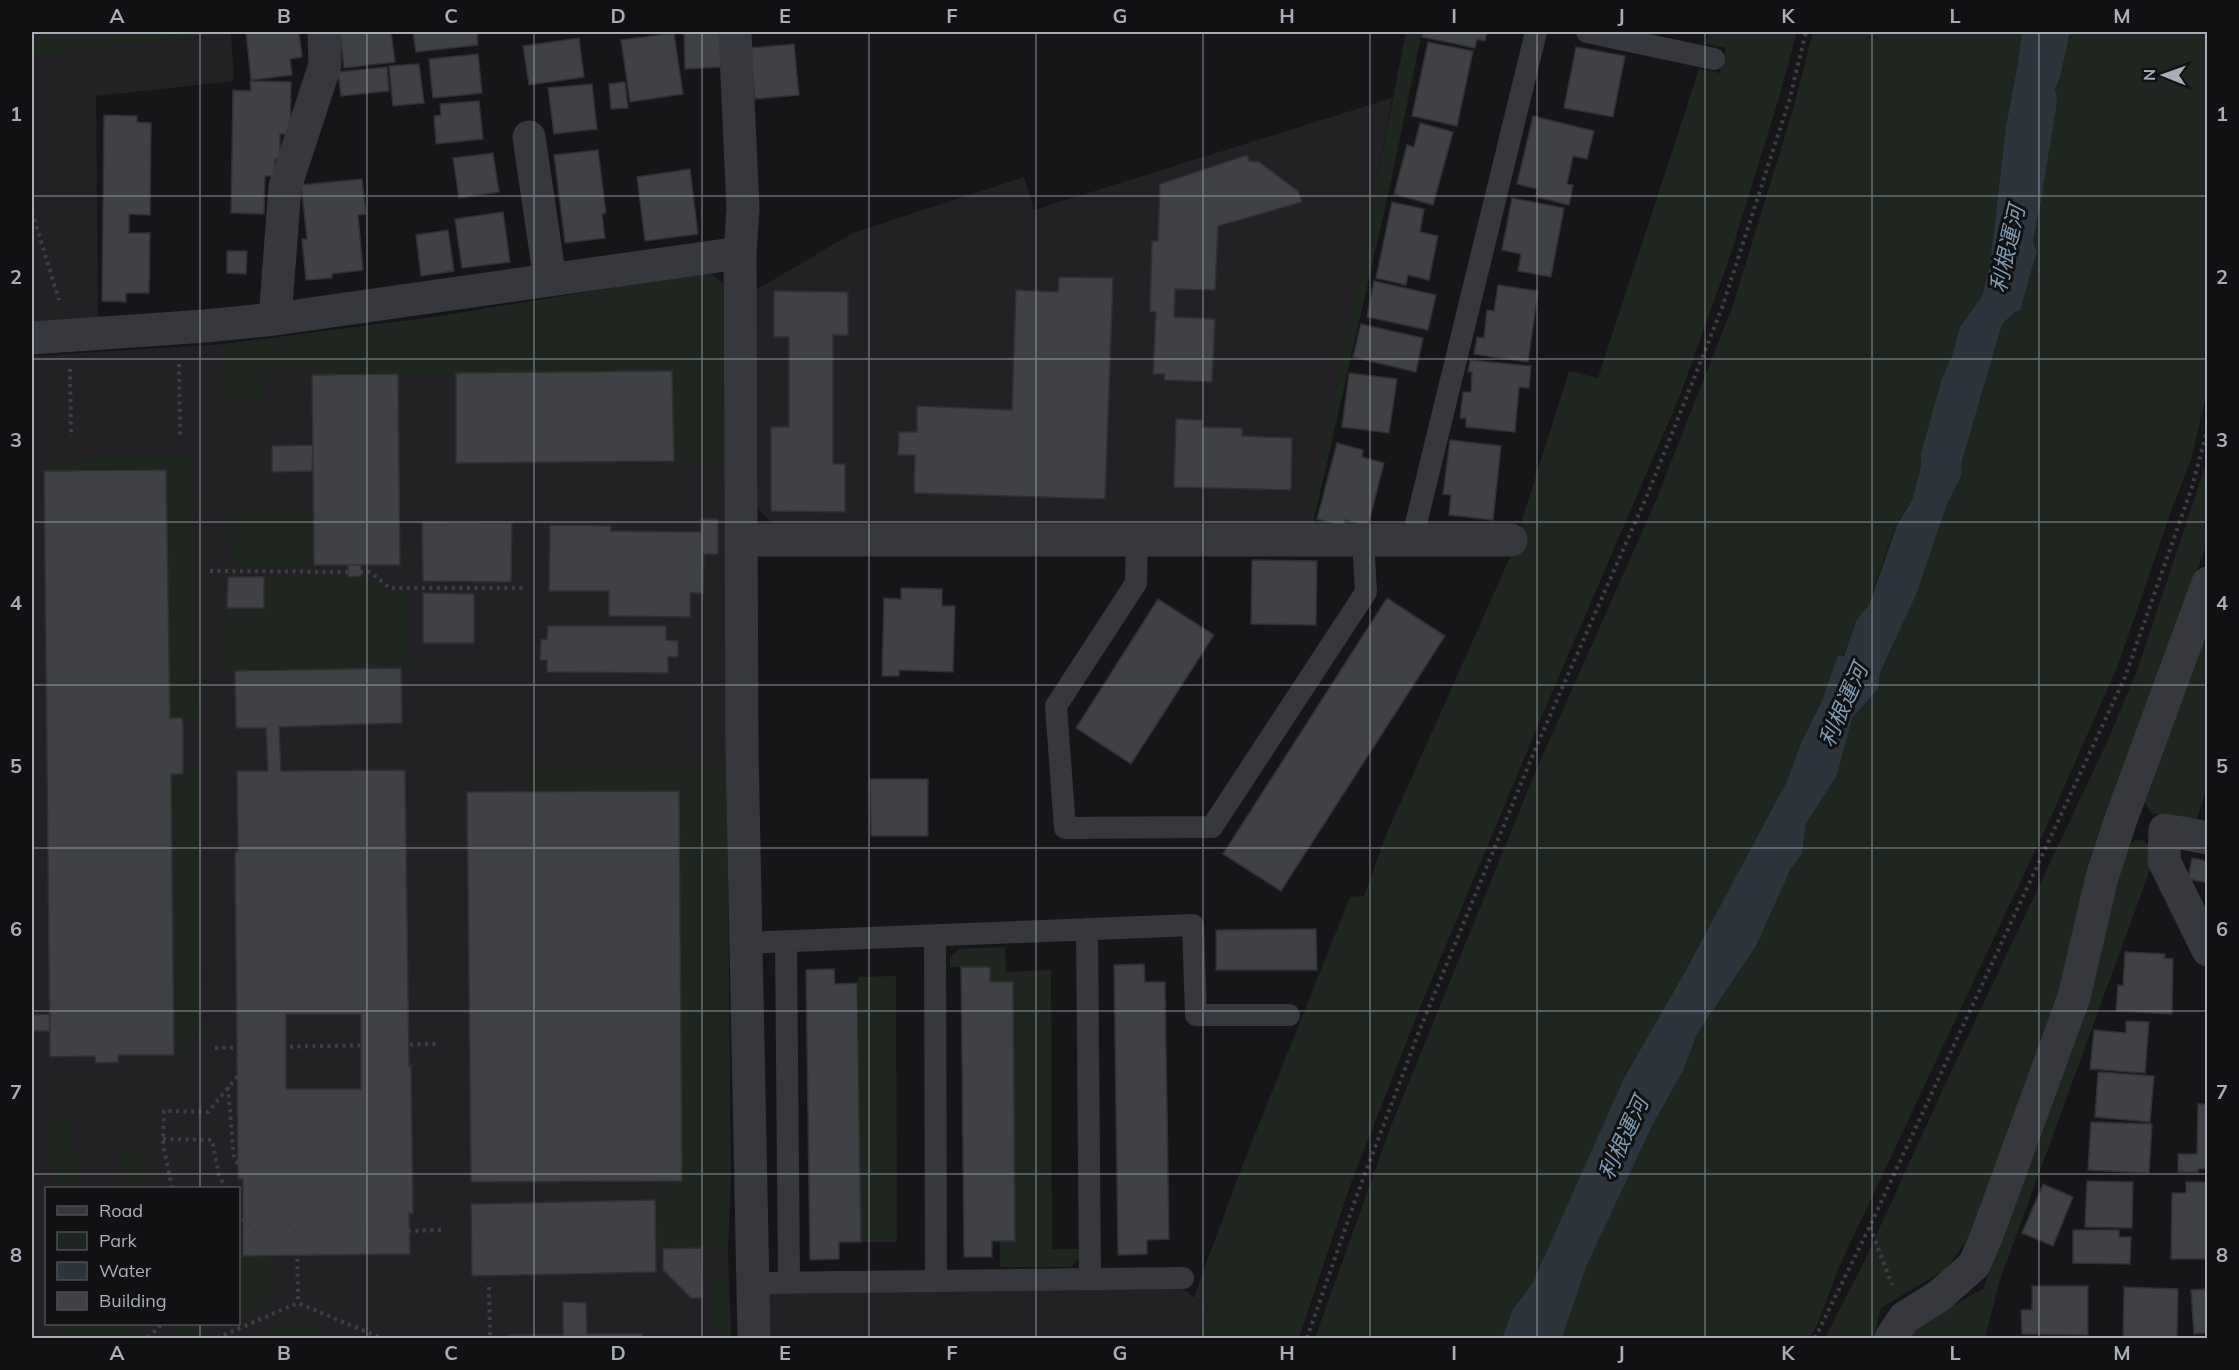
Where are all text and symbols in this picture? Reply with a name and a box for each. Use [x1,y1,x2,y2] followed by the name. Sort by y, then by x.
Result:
[110,3,125,28] text: A
[277,3,291,28] text: B
[444,3,458,28] text: C
[610,3,626,28] text: D
[779,3,791,28] text: E
[946,3,958,28] text: F
[1113,3,1127,28] text: G
[1279,3,1295,28] text: H
[1451,3,1457,28] text: I
[1617,3,1625,28] text: J
[1781,3,1795,28] text: K
[1949,3,1961,28] text: L
[2113,3,2131,28] text: M
[2134,45,2194,105] north arrow
[2139,69,2159,81] text: N
[10,101,22,126] text: 1
[2216,101,2228,126] text: 1
[1983,199,2031,295] water label: 利根運河
[10,264,22,289] text: 2
[2216,264,2228,289] text: 2
[10,427,22,452] text: 3
[2216,427,2228,452] text: 3
[10,590,22,615] text: 4
[2216,590,2228,615] text: 4
[1812,655,1875,751] water label: 利根運河
[10,753,22,778] text: 5
[2216,753,2228,778] text: 5
[10,916,22,941] text: 6
[2216,916,2228,941] text: 6
[10,1079,22,1104] text: 7
[2216,1079,2228,1104] text: 7
[1592,1089,1656,1184] water label: 利根運河
[45,1187,240,1325] legend
[99,1199,143,1222] text: Road
[99,1229,138,1252] text: Park
[10,1242,22,1267] text: 8
[2216,1242,2228,1267] text: 8
[99,1259,152,1282] text: Water
[99,1289,167,1312] text: Building
[110,1340,125,1365] text: A
[277,1340,291,1365] text: B
[444,1340,458,1365] text: C
[610,1340,626,1365] text: D
[779,1340,791,1365] text: E
[946,1340,958,1365] text: F
[1113,1340,1127,1365] text: G
[1279,1340,1295,1365] text: H
[1451,1340,1457,1365] text: I
[1617,1340,1625,1365] text: J
[1781,1340,1795,1365] text: K
[1949,1340,1961,1365] text: L
[2113,1340,2131,1365] text: M

